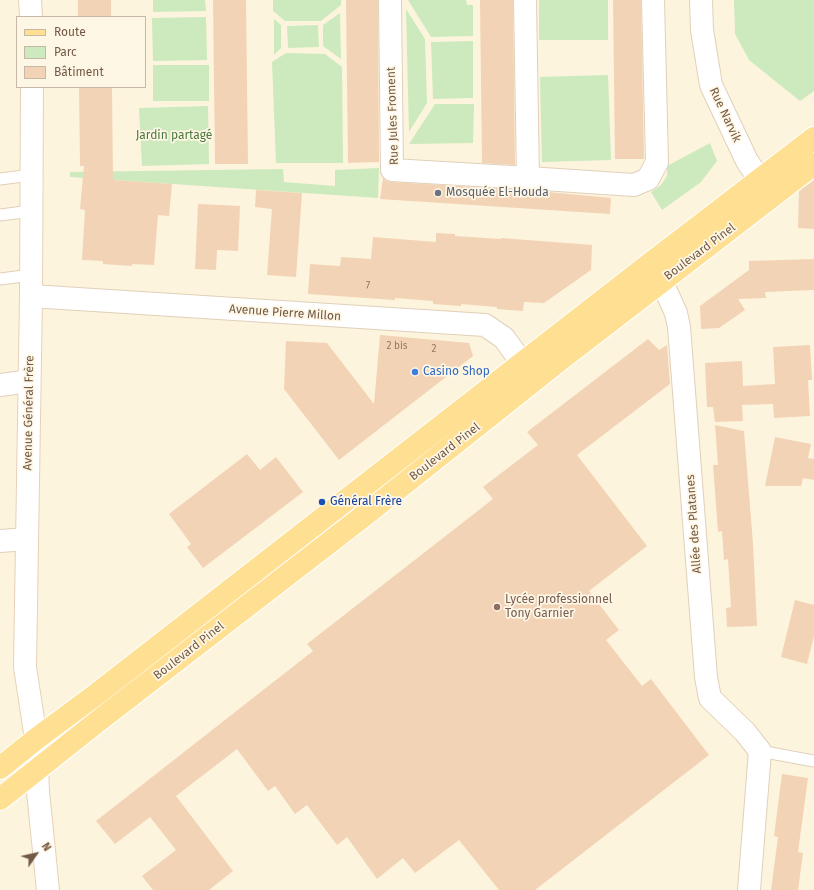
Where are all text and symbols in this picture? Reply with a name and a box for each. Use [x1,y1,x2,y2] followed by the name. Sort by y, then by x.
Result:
[16,16,146,88] legend
[54,25,86,39] text: Route
[54,45,77,59] text: Parc
[54,65,104,79] text: Bâtiment
[384,67,402,165] street label: Rue Jules Froment
[706,85,744,145] street label: Rue Narvik
[136,129,212,143] park label: Jardin partagé
[446,186,549,200] place label: Mosquée El-Houda
[433,188,443,198] marker: Mosquée El-Houda
[662,221,738,283] street label: Boulevard Pinel
[366,280,370,292] house number: 7
[229,302,341,324] street label: Avenue Pierre Millon
[386,340,408,352] house number: 2 bis
[432,343,436,355] house number: 2
[21,355,37,471] street label: Avenue Général Frère
[423,365,490,379] place label: Casino Shop
[410,367,420,377] marker: Casino Shop
[407,420,483,484] street label: Boulevard Pinel
[683,474,705,574] street label: Allée des Platanes
[330,495,402,509] place label: Général Frère
[317,497,327,507] marker: Général Frère
[505,593,612,621] place label: Lycée professionnel Tony Garnier
[492,602,502,612] marker: Lycée professionnel Tony Garnier
[151,619,227,683] street label: Boulevard Pinel
[16,834,56,874] north arrow
[39,840,54,854] text: N

